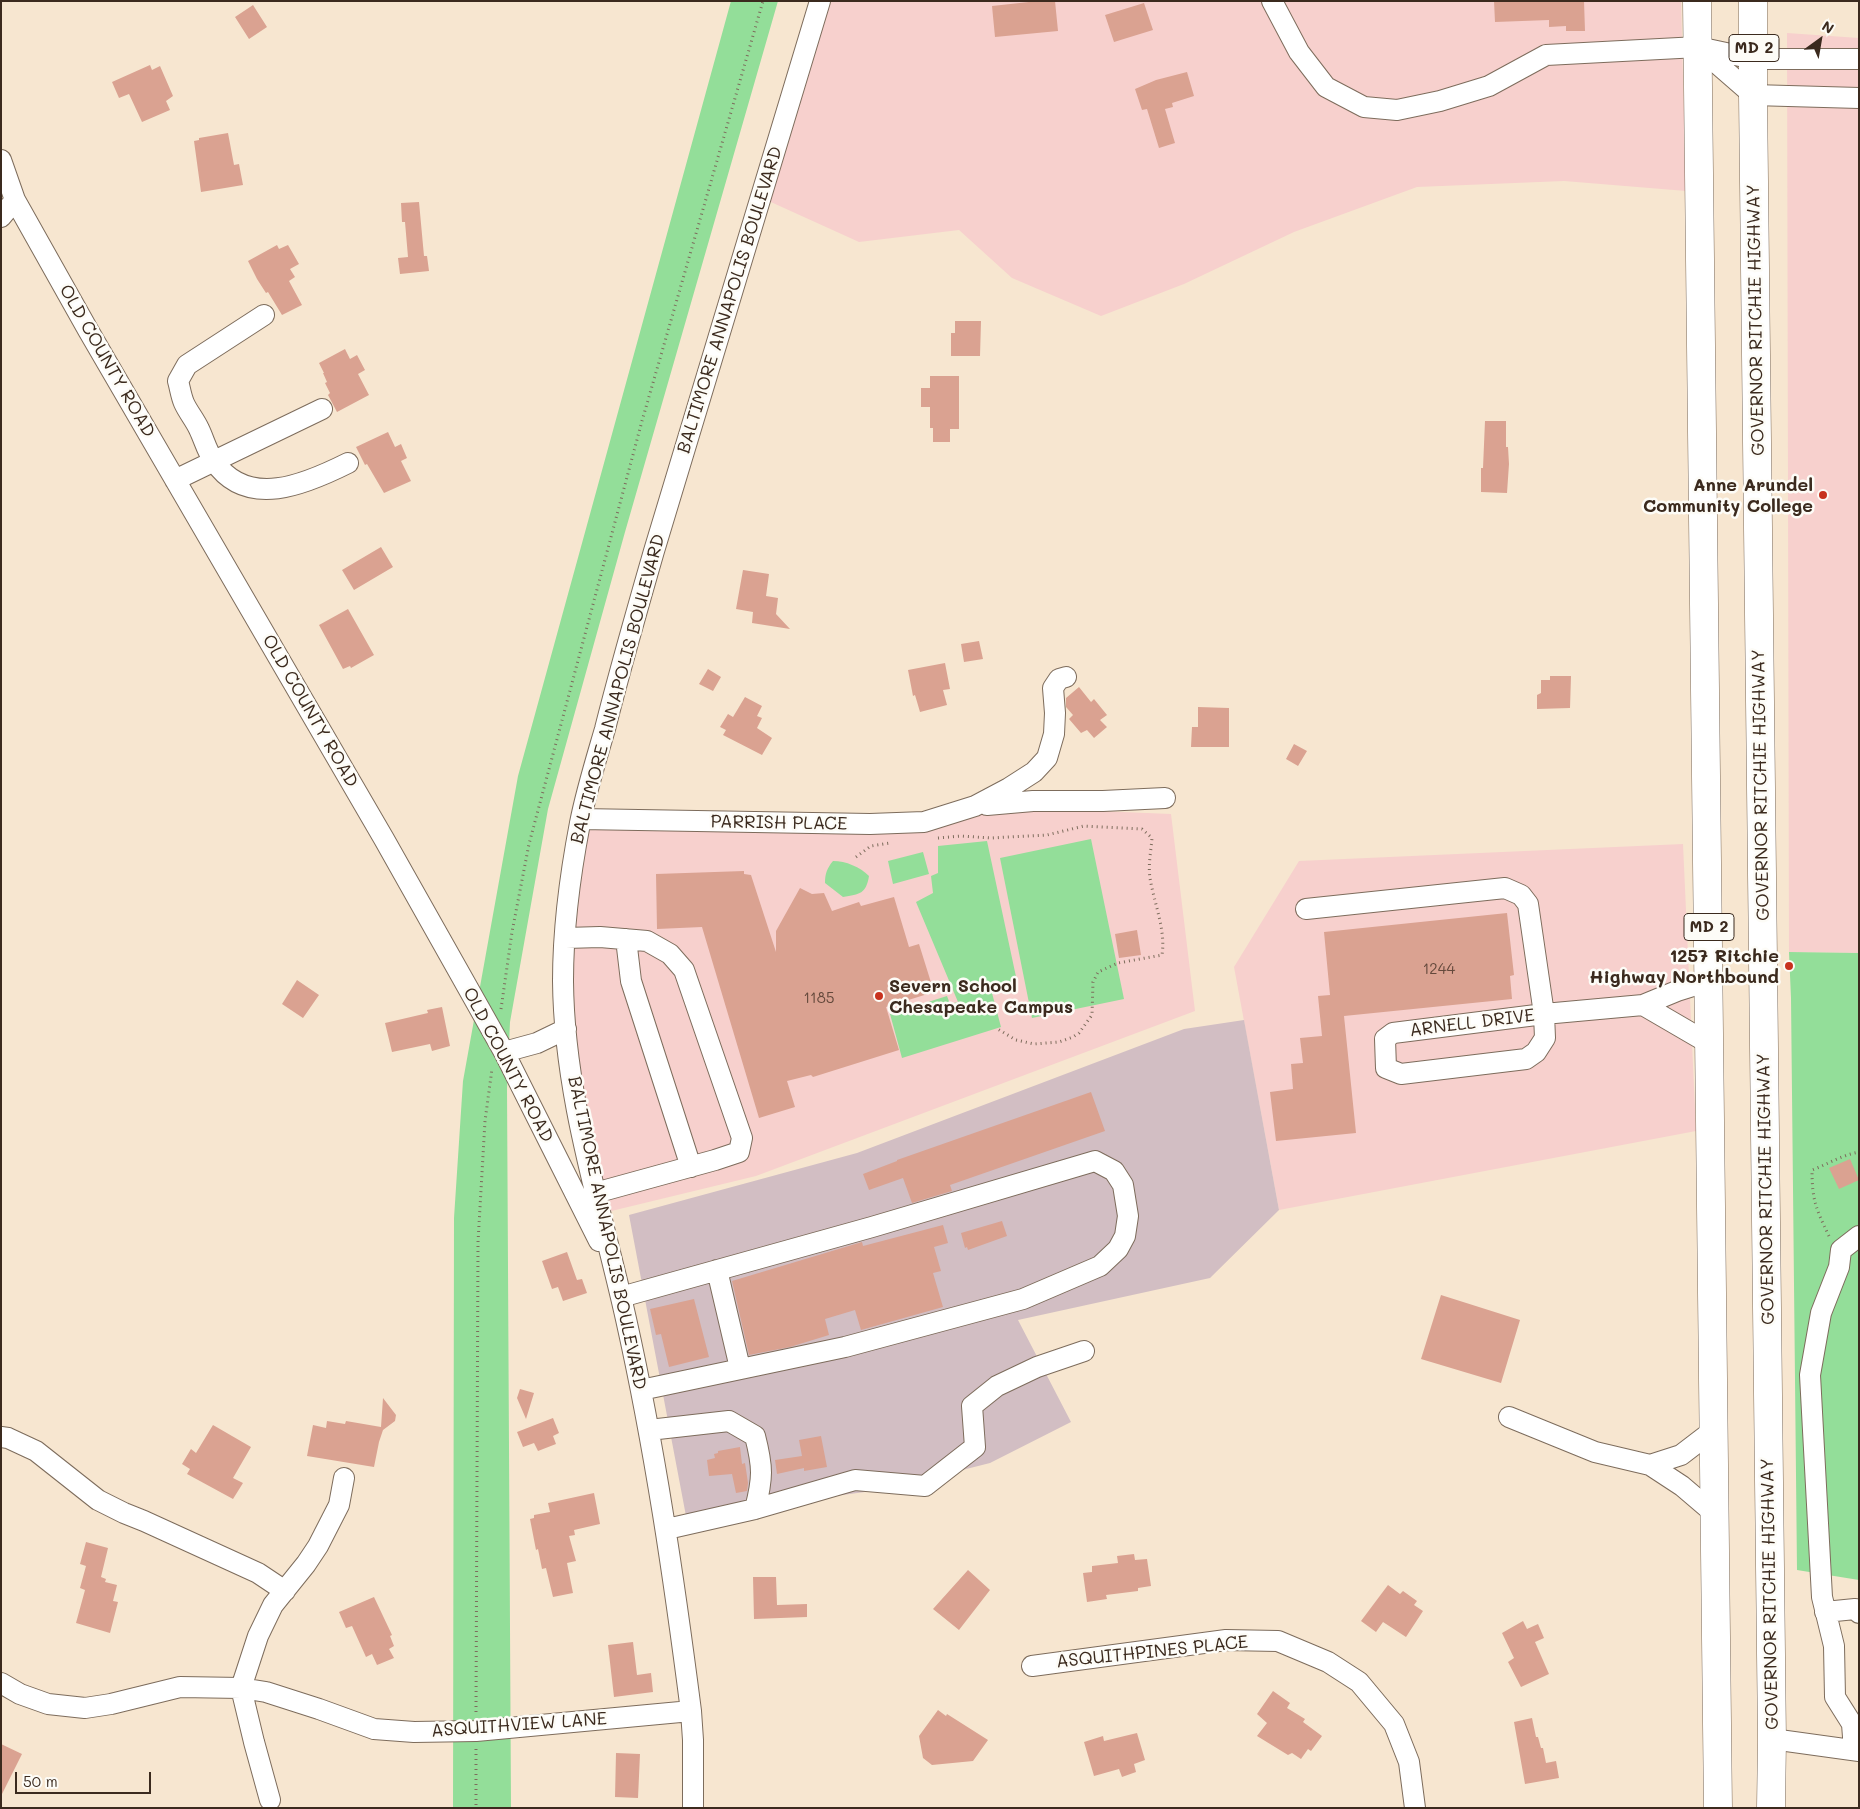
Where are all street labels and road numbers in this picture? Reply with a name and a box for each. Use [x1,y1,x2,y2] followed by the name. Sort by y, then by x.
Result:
[1729,34,1779,62] road number: MD 2
[673,144,787,456] street label: BALTIMORE ANNAPOLIS BOULEVARD
[1743,184,1769,456] street label: GOVERNOR RITCHIE HIGHWAY
[55,281,159,441] street label: OLD COUNTY ROAD
[566,532,670,846] street label: BALTIMORE ANNAPOLIS BOULEVARD
[258,631,362,791] street label: OLD COUNTY ROAD
[1748,649,1774,921] street label: GOVERNOR RITCHIE HIGHWAY
[710,811,848,835] street label: PARRISH PLACE
[1684,914,1734,940] road number: MD 2
[458,984,558,1146] street label: OLD COUNTY ROAD
[1408,1005,1536,1041] street label: ARNELL DRIVE
[1753,1053,1779,1325] street label: GOVERNOR RITCHIE HIGHWAY
[563,1074,651,1392] street label: BALTIMORE ANNAPOLIS BOULEVARD
[1757,1458,1783,1730] street label: GOVERNOR RITCHIE HIGHWAY
[1055,1631,1249,1673] street label: ASQUITHPINES PLACE
[430,1708,608,1742] street label: ASQUITHVIEW LANE

